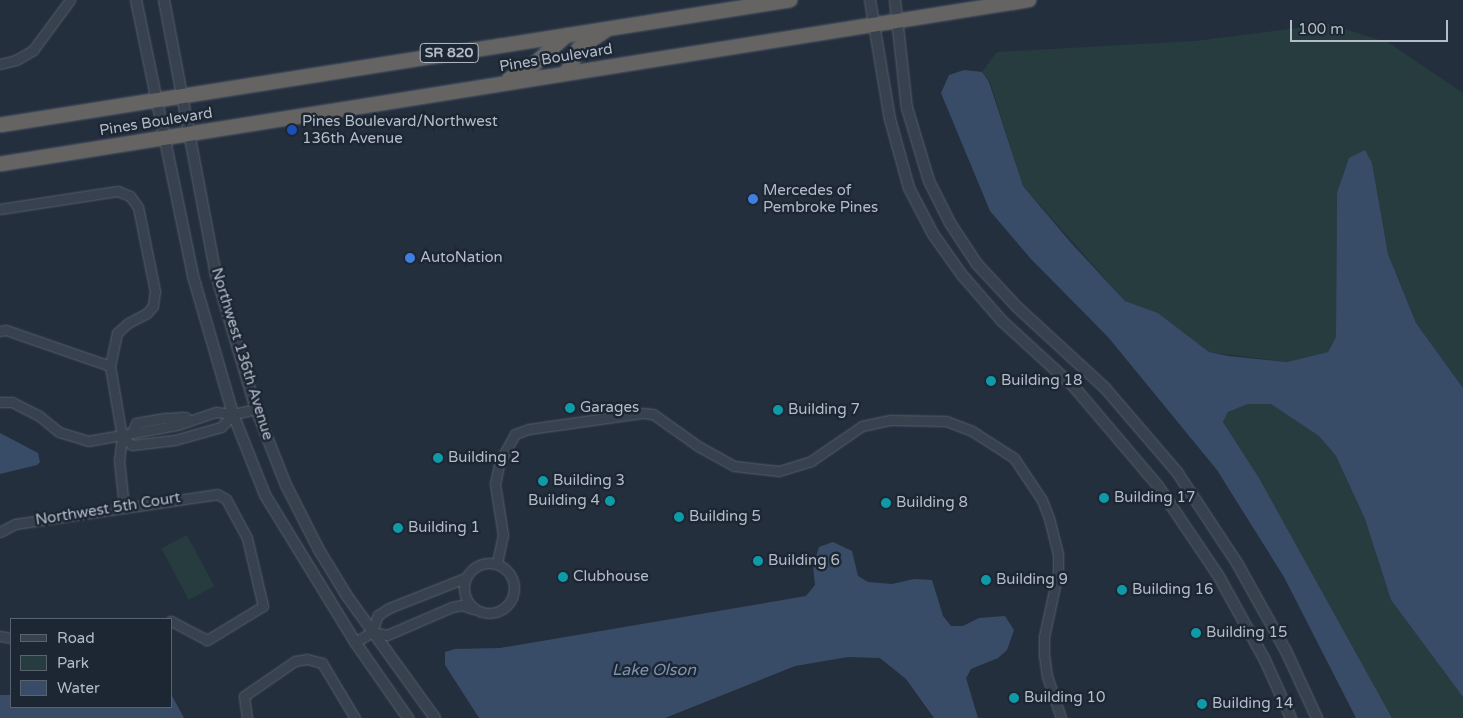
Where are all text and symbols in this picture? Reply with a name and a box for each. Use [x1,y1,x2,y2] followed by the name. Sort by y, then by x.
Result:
[1293,10,1450,42] scale bar
[1298,20,1344,38] text: 100 m
[498,40,614,76] street label: Pines Boulevard
[419,42,479,64] road number: SR 820
[98,104,214,140] street label: Pines Boulevard
[302,112,498,147] place label: Pines Boulevard/Northwest 136th Avenue
[286,124,298,136] marker: Pines Boulevard/Northwest 136th Avenue
[763,181,878,216] place label: Mercedes of Pembroke Pines
[747,193,759,205] marker: Mercedes of Pembroke Pines
[420,249,503,267] place label: AutoNation
[404,252,416,264] marker: AutoNation
[207,266,277,442] street label: Northwest 136th Avenue
[1001,372,1082,390] place label: Building 18
[985,375,997,387] marker: Building 18
[580,399,639,417] place label: Garages
[788,401,860,419] place label: Building 7
[564,402,576,414] marker: Garages
[772,404,784,416] marker: Building 7
[448,449,520,467] place label: Building 2
[432,452,444,464] marker: Building 2
[553,472,625,490] place label: Building 3
[537,475,549,487] marker: Building 3
[34,489,182,529] street label: Northwest 5th Court
[1114,489,1195,507] place label: Building 17
[528,492,600,510] place label: Building 4
[1098,492,1110,504] marker: Building 17
[896,494,968,512] place label: Building 8
[604,495,616,507] marker: Building 4
[880,497,892,509] marker: Building 8
[689,508,761,526] place label: Building 5
[673,511,685,523] marker: Building 5
[408,519,480,537] place label: Building 1
[392,522,404,534] marker: Building 1
[768,552,840,570] place label: Building 6
[752,555,764,567] marker: Building 6
[573,568,649,586] place label: Clubhouse
[557,571,569,583] marker: Clubhouse
[996,571,1068,589] place label: Building 9
[980,574,992,586] marker: Building 9
[1132,581,1213,599] place label: Building 16
[1116,584,1128,596] marker: Building 16
[10,618,172,708] legend
[1206,624,1287,642] place label: Building 15
[1190,627,1202,639] marker: Building 15
[57,629,95,647] text: Road
[57,654,89,672] text: Park
[612,660,696,680] water label: Lake Olson
[57,679,100,697] text: Water
[1024,689,1105,707] place label: Building 10
[1008,692,1020,704] marker: Building 10
[1212,695,1293,713] place label: Building 14
[1196,698,1208,710] marker: Building 14

